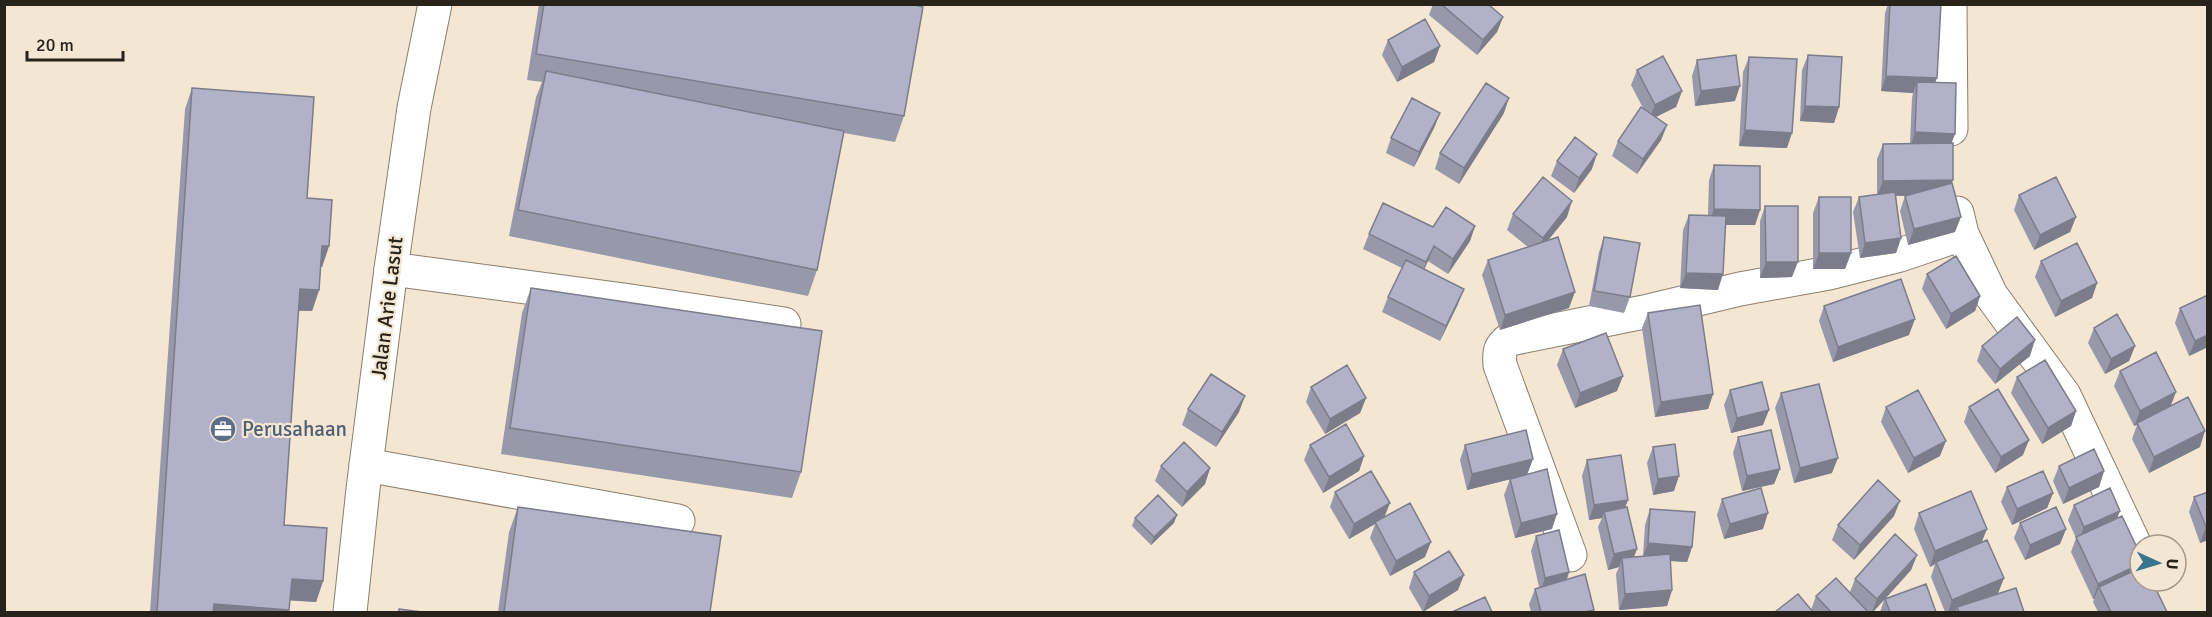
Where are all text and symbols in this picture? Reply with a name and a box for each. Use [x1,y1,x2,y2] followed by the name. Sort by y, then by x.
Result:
[27,24,123,62] scale bar
[36,34,74,56] text: 20 m
[365,235,409,381] street label: Jalan Arie Lasut
[208,414,238,444] office icon: Perusahaan
[242,416,347,442] place label: Perusahaan
[2128,533,2188,593] north arrow
[2162,558,2182,570] text: U

